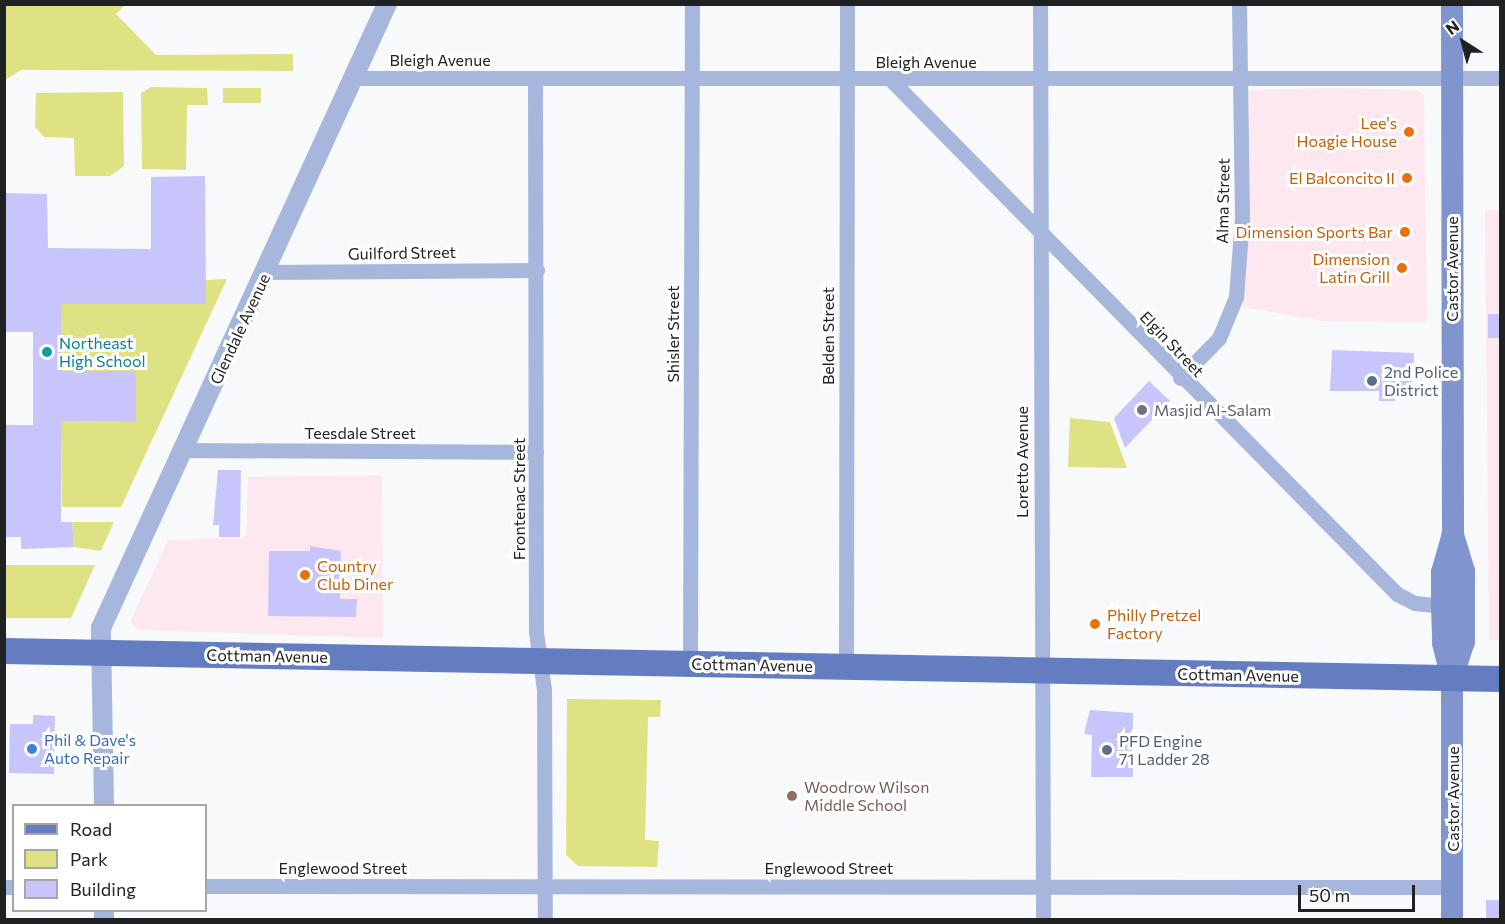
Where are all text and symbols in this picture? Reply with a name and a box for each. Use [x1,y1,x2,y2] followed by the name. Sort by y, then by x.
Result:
[1433,12,1493,72] north arrow
[1442,16,1463,38] text: N
[389,50,491,70] street label: Bleigh Avenue
[875,52,977,72] street label: Bleigh Avenue
[1297,113,1397,151] place label: Lee's Hoagie House
[1402,125,1416,139] marker: Lee's Hoagie House
[1213,158,1233,244] street label: Alma Street
[1289,168,1395,188] place label: El Balconcito II
[1400,171,1414,185] marker: El Balconcito II
[1442,216,1462,322] street label: Castor Avenue
[1236,222,1393,242] place label: Dimension Sports Bar
[1398,225,1412,239] marker: Dimension Sports Bar
[348,242,456,264] street label: Guilford Street
[1312,249,1390,287] place label: Dimension Latin Grill
[1395,261,1409,275] marker: Dimension Latin Grill
[206,271,274,387] street label: Glendale Avenue
[663,285,683,383] street label: Shisler Street
[818,287,838,385] street label: Belden Street
[1136,307,1208,381] street label: Elgin Street
[59,333,146,371] place label: Northeast High School
[40,345,54,359] marker: Northeast High School
[1384,362,1458,400] place label: 2nd Police District
[1365,374,1379,388] marker: 2nd Police District
[1154,400,1271,420] place label: Masjid Al-Salam
[1135,403,1149,417] marker: Masjid Al-Salam
[1012,406,1032,518] street label: Loretto Avenue
[304,423,416,443] street label: Teesdale Street
[509,438,529,560] street label: Frontenac Street
[317,556,393,594] place label: Country Club Diner
[298,568,312,582] marker: Country Club Diner
[1107,605,1201,643] place label: Philly Pretzel Factory
[1088,617,1102,631] marker: Philly Pretzel Factory
[206,645,328,667] street label: Cottman Avenue
[691,654,813,676] street label: Cottman Avenue
[1177,664,1299,686] street label: Cottman Avenue
[44,730,136,768] place label: Phil & Dave's Auto Repair
[1119,731,1210,769] place label: PFD Engine 71 Ladder 28
[25,742,39,756] marker: Phil & Dave's Auto Repair
[1100,743,1114,757] marker: PFD Engine 71 Ladder 28
[1443,746,1463,852] street label: Castor Avenue
[804,777,929,815] place label: Woodrow Wilson Middle School
[785,789,799,803] marker: Woodrow Wilson Middle School
[12,804,207,912] legend
[70,818,112,840] text: Road
[70,848,108,870] text: Park
[279,858,407,878] street label: Englewood Street
[765,858,893,878] street label: Englewood Street
[1301,873,1418,911] scale bar
[70,878,136,900] text: Building
[1309,884,1350,906] text: 50 m

